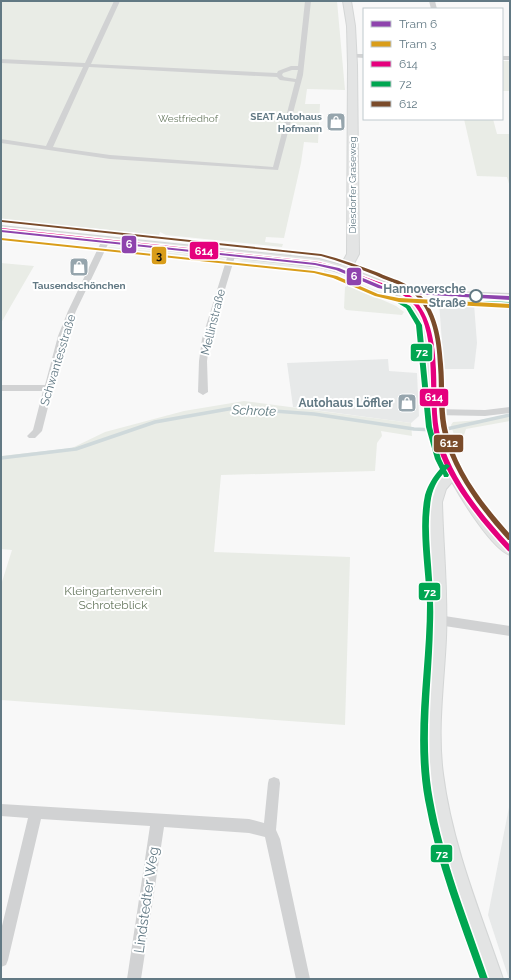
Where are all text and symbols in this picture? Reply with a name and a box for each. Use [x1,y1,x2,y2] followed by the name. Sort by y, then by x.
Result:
[363,8,503,120] legend
[399,17,437,31] text: Tram 6
[399,37,436,51] text: Tram 3
[399,57,418,71] text: 614
[399,77,412,91] text: 72
[399,97,418,111] text: 612
[250,111,322,134] place label: SEAT Autohaus Hofmann
[325,111,347,133] shop icon: SEAT Autohaus Hofmann
[158,113,219,124] park label: Westfriedhof
[347,136,358,234] street label: Diesdorfer Graseweg
[121,235,137,254] line badge: 6
[126,238,133,251] text: 6
[189,241,219,260] line badge: 614
[195,245,213,258] text: 614
[151,246,167,265] line badge: 3
[156,250,162,263] text: 3
[68,256,90,278] shop icon: Tausendschönchen
[346,267,362,286] line badge: 6
[351,270,358,283] text: 6
[32,280,126,291] place label: Tausendschönchen
[383,282,466,310] place label: Hannoversche Straße
[198,287,228,357] street label: Mellinstraße
[469,289,483,303] marker: Hannoversche Straße
[37,313,79,407] street label: Schwantesstraße
[410,343,433,362] line badge: 72
[416,346,428,359] text: 72
[419,388,449,407] line badge: 614
[425,391,443,404] text: 614
[396,392,418,414] shop icon: Autohaus Löffler
[298,396,393,410] place label: Autohaus Löffler
[231,402,276,419] water label: Schrote
[433,434,464,453] line badge: 612
[440,437,458,450] text: 612
[418,582,441,601] line badge: 72
[64,584,162,612] park label: Kleingartenverein Schroteblick
[424,586,436,599] text: 72
[430,844,453,863] line badge: 72
[131,846,161,954] street label: Lindstedter Weg
[436,848,448,861] text: 72

